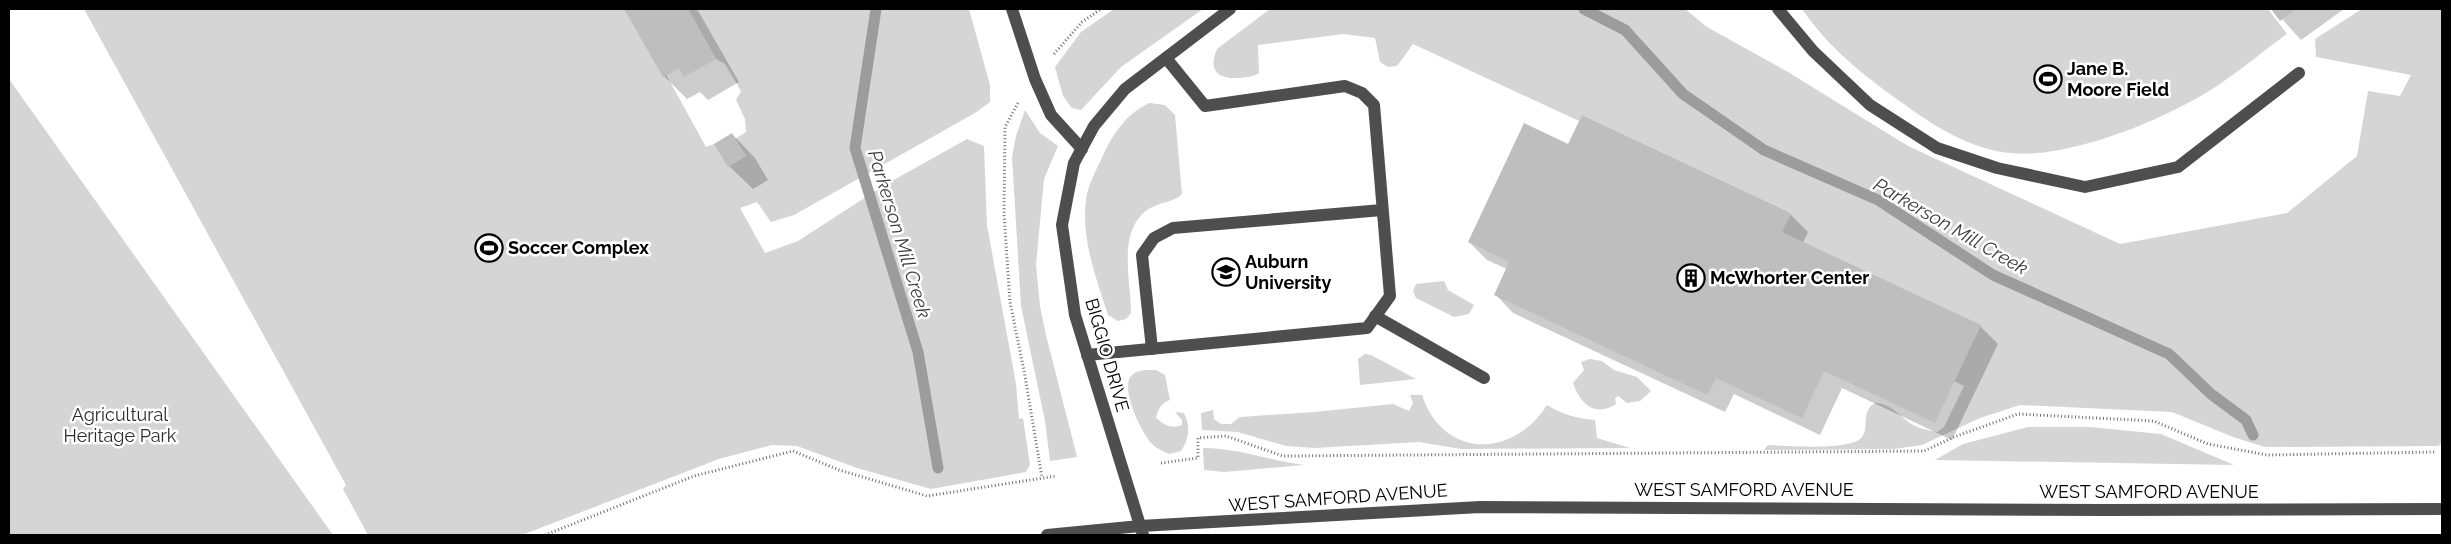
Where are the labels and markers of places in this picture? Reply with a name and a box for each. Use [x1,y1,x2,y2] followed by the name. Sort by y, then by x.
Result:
[2067,58,2169,100] place label: Jane B. Moore Field
[2033,64,2063,94] sports icon: Jane B. Moore Field
[474,233,504,263] sports icon: Soccer Complex
[508,237,649,258] place label: Soccer Complex
[1245,251,1331,293] place label: Auburn University
[1211,257,1241,287] school or university icon: Auburn University
[1676,263,1706,293] building icon: McWhorter Center
[1710,267,1869,288] place label: McWhorter Center

